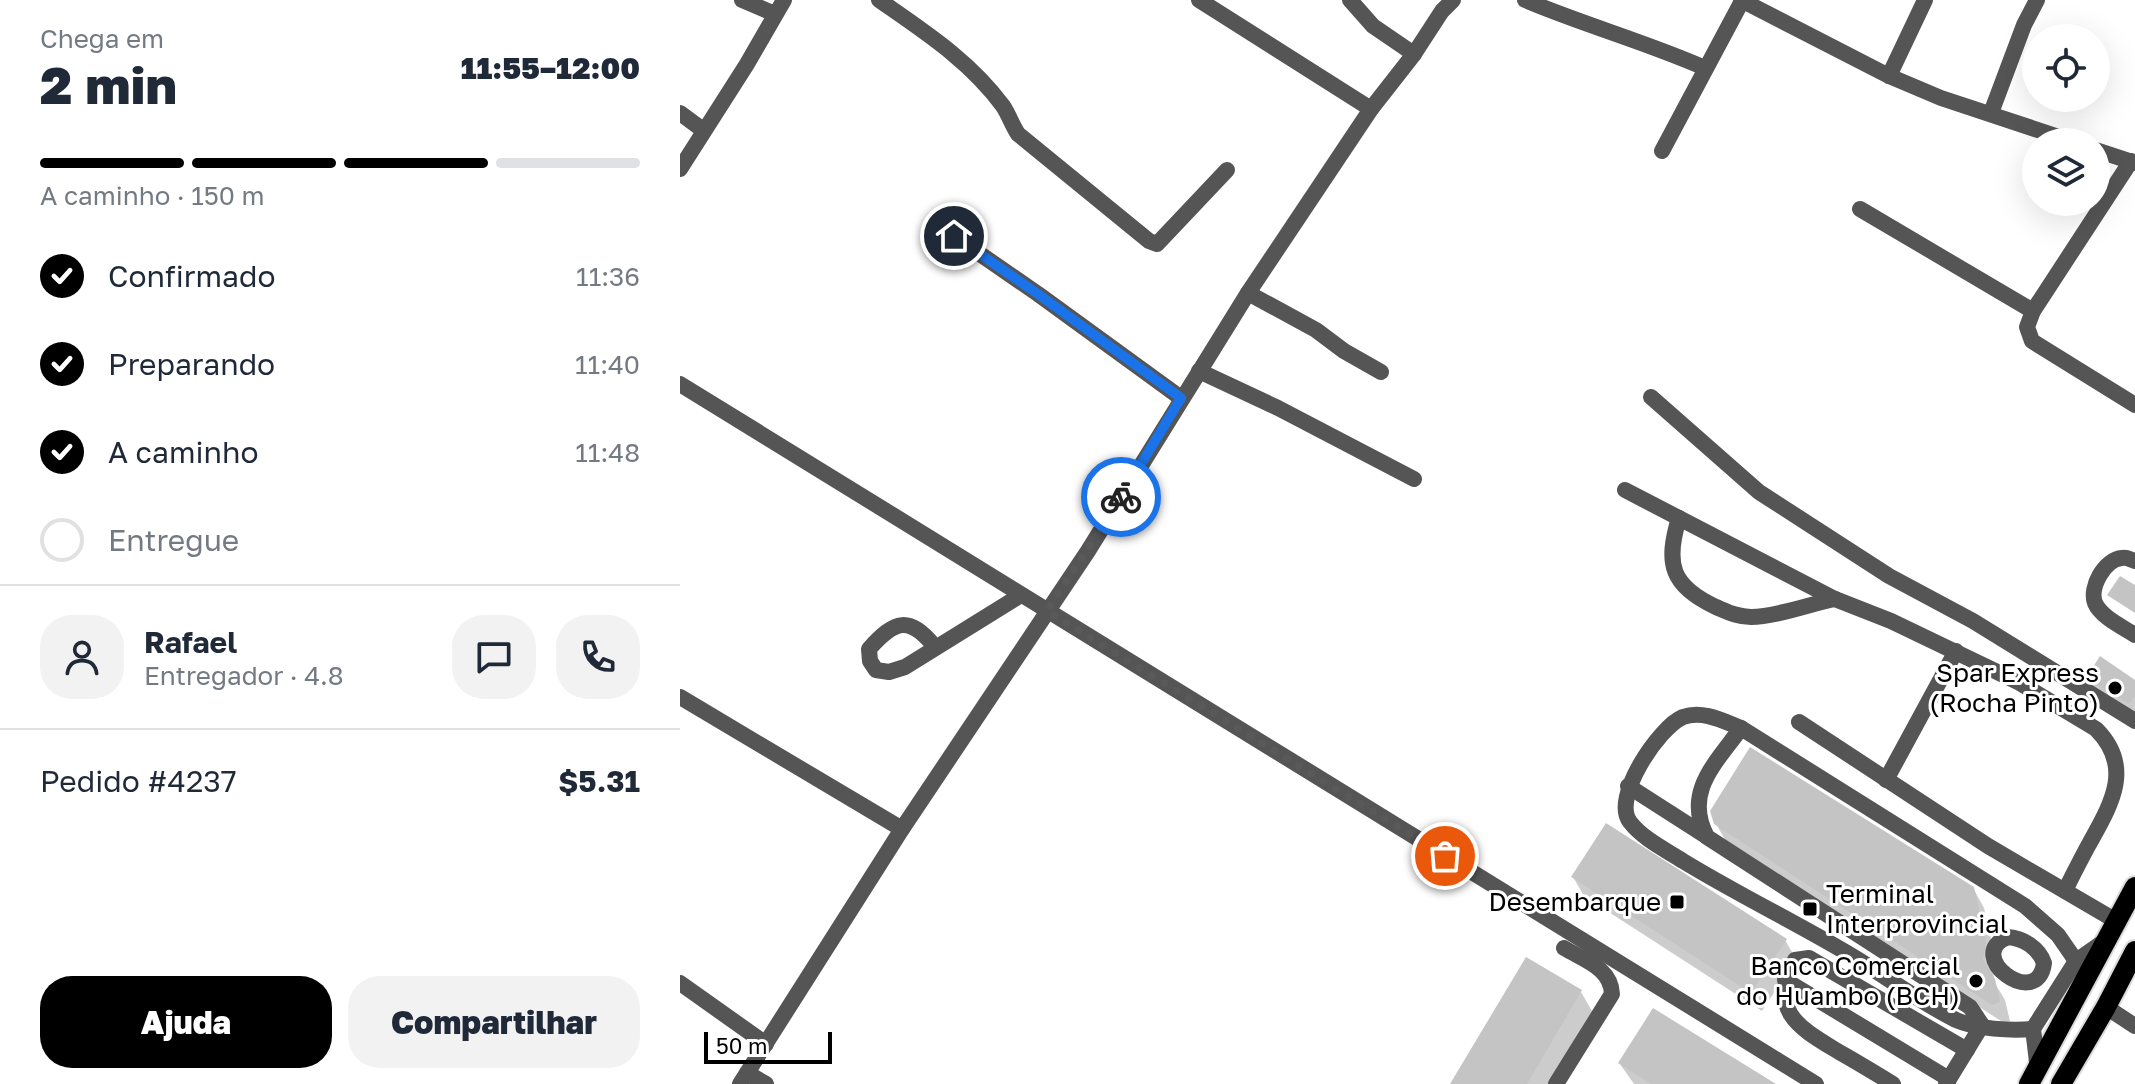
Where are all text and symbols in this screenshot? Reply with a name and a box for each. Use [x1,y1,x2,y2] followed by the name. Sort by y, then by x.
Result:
[40,23,164,54] text: Chega em
[2022,24,2110,216] map controls
[2022,24,2110,112] button: locate
[461,50,640,86] text: 11:55–12:00
[40,53,177,115] text: 2 min
[2022,128,2110,216] button: layers
[40,180,264,211] text: A caminho · 150 m
[920,202,988,270] pin
[932,214,976,258] icon: home
[40,254,84,298] icon: check
[108,258,276,294] text: Confirmado
[576,261,640,292] text: 11:36
[40,342,84,386] icon: check
[108,346,275,382] text: Preparando
[575,349,640,380] text: 11:40
[40,430,84,474] icon: check
[108,434,258,470] text: A caminho
[575,437,640,468] text: 11:48
[1081,457,1161,537] courier
[1099,475,1143,519] icon: bike
[108,522,239,558] text: Entregue
[40,615,124,699] button: person
[452,615,536,699] button: chat
[556,615,640,699] button: phone
[144,624,237,660] text: Rafael
[1929,657,2099,718] place label: Spar Express (Rocha Pinto)
[144,660,344,691] text: Entregador · 4.8
[2106,679,2124,697] marker: Spar Express (Rocha Pinto)
[40,763,237,799] text: Pedido #4237
[558,763,640,799] text: $5.31
[1411,822,1479,890] pin
[1423,834,1467,878] icon: bag
[1826,878,2008,939] place label: Terminal Interprovincial
[1488,886,1661,917] place label: Desembarque
[1668,893,1686,911] marker: Desembarque
[1801,900,1819,918] marker: Terminal Interprovincial
[1736,950,1960,1011] place label: Banco Comercial do Huambo (BCH)
[1967,972,1985,990] marker: Banco Comercial do Huambo (BCH)
[40,976,332,1068] button: Ajuda
[348,976,640,1068] button: Compartilhar
[704,1028,832,1064] scale bar
[716,1032,767,1059] text: 50 m

